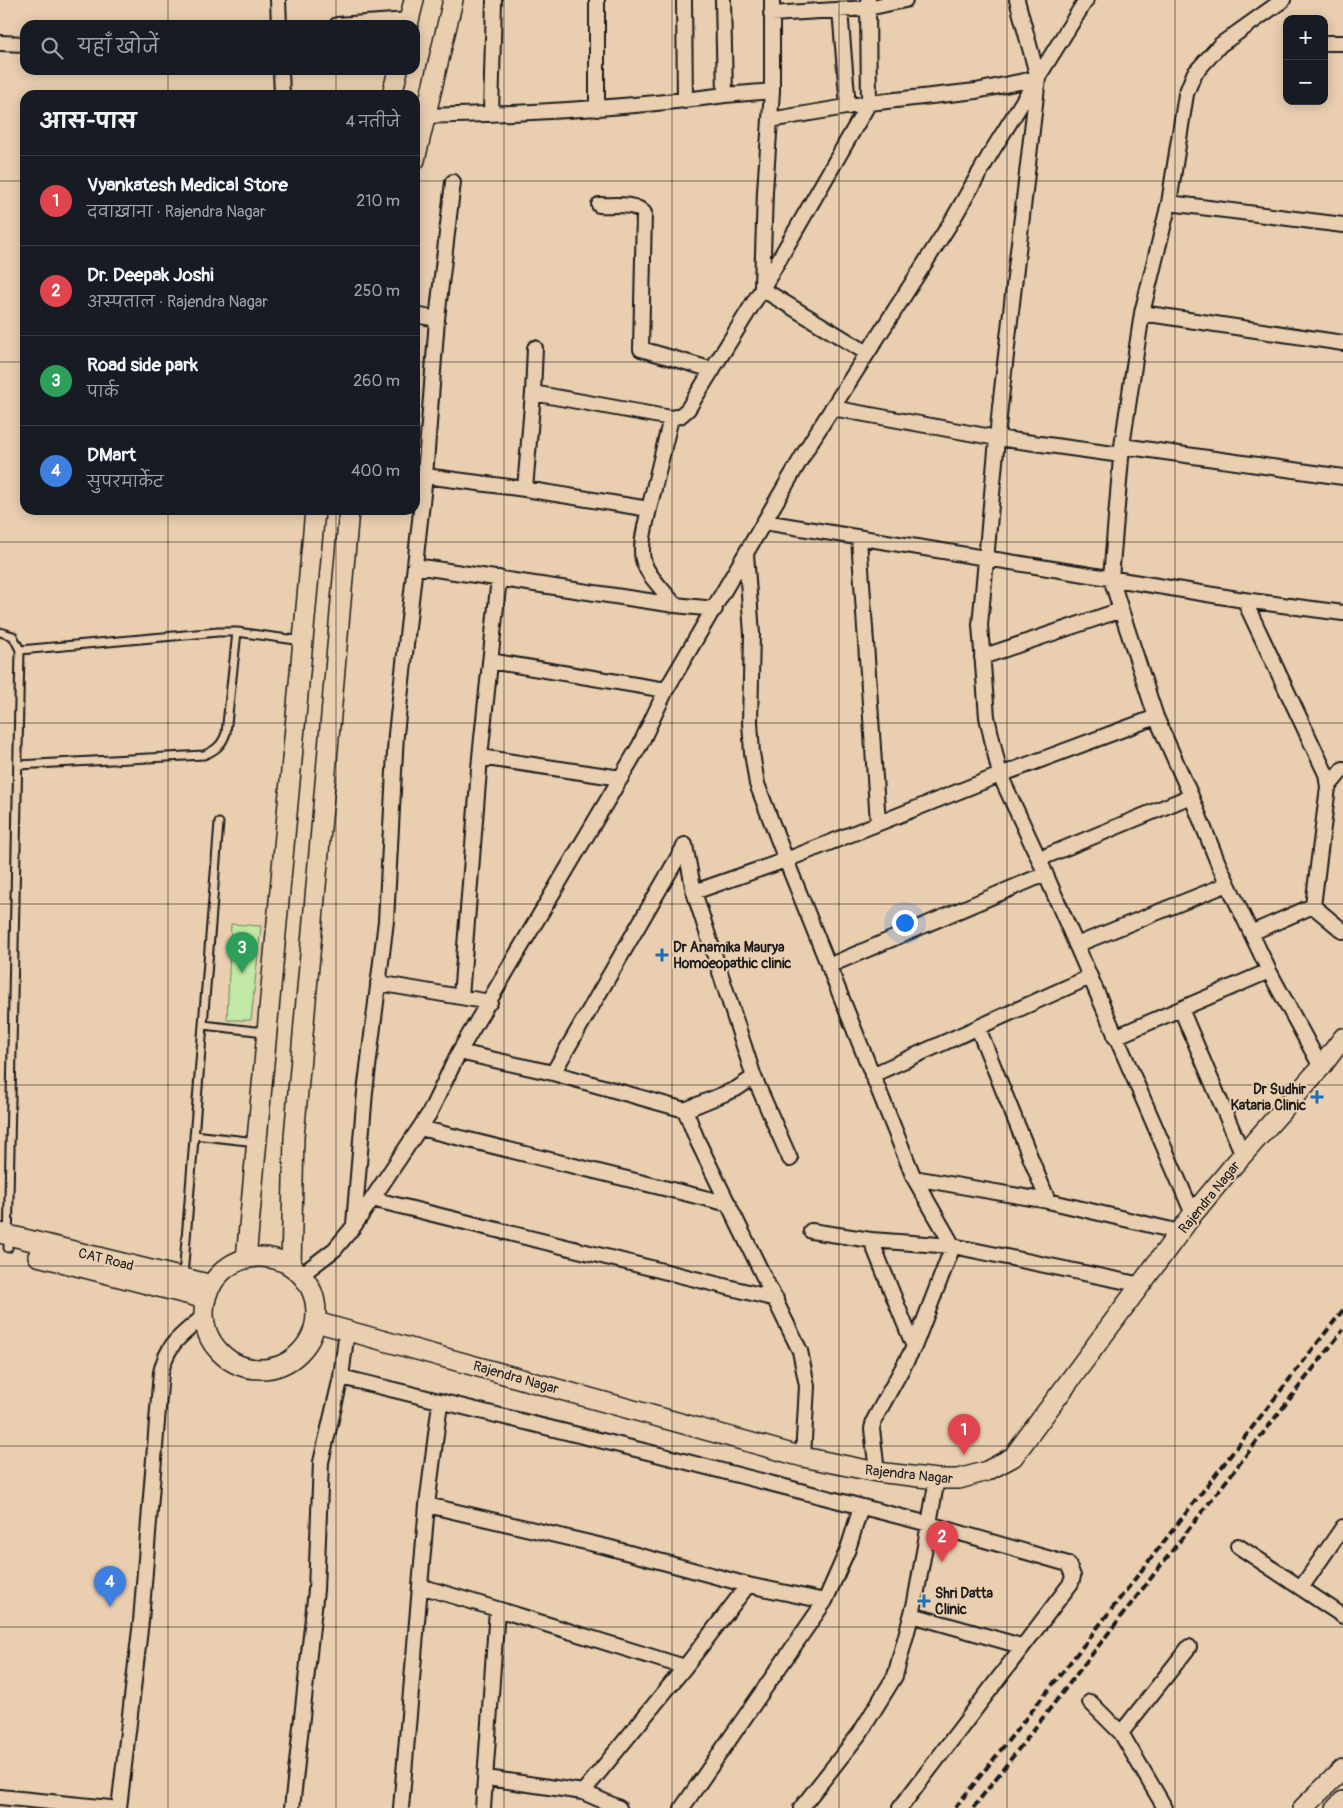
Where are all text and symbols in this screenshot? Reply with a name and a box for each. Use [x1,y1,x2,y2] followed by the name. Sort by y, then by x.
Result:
[1283,15,1328,105] map controls
[1283,15,1328,60] button: +
[20,20,420,75] search box
[38,34,66,62] icon: search
[78,35,159,59] text: यहाँ खोजें
[1283,60,1328,105] button: −
[40,108,136,135] text: आस-पास
[346,112,400,132] text: 4 नतीजे
[87,173,288,197] text: Vyankatesh Medical Store
[53,191,59,211] text: 1
[356,191,400,211] text: 210 m
[87,202,266,222] text: दवाख़ाना · Rajendra Nagar
[87,263,214,287] text: Dr. Deepak Joshi
[52,281,60,301] text: 2
[354,281,400,301] text: 250 m
[87,292,268,312] text: अस्पताल · Rajendra Nagar
[87,353,198,377] text: Road side park
[52,371,60,391] text: 3
[353,371,400,391] text: 260 m
[87,382,118,402] text: पार्क
[87,443,136,467] text: DMart
[51,461,61,481] text: 4
[351,461,400,481] text: 400 m
[87,472,164,492] text: सुपरमार्केट
[892,910,918,936] your location
[226,932,258,973] pin: 3
[673,939,791,972] place label: Dr Anamika Maurya Homoeopathic clinic
[655,948,669,962] marker: Dr Anamika Maurya Homoeopathic clinic
[1230,1081,1307,1114] place label: Dr Sudhir Kataria Clinic
[1310,1090,1324,1104] marker: Dr Sudhir Kataria Clinic
[1175,1158,1244,1237] street label: Rajendra Nagar
[76,1244,135,1275] street label: CAT Road
[471,1357,561,1398] street label: Rajendra Nagar
[948,1414,980,1455] pin: 1
[864,1461,954,1488] street label: Rajendra Nagar
[926,1521,958,1562] pin: 2
[94,1566,126,1607] pin: 4
[935,1585,993,1618] place label: Shri Datta Clinic
[917,1594,931,1608] marker: Shri Datta Clinic

